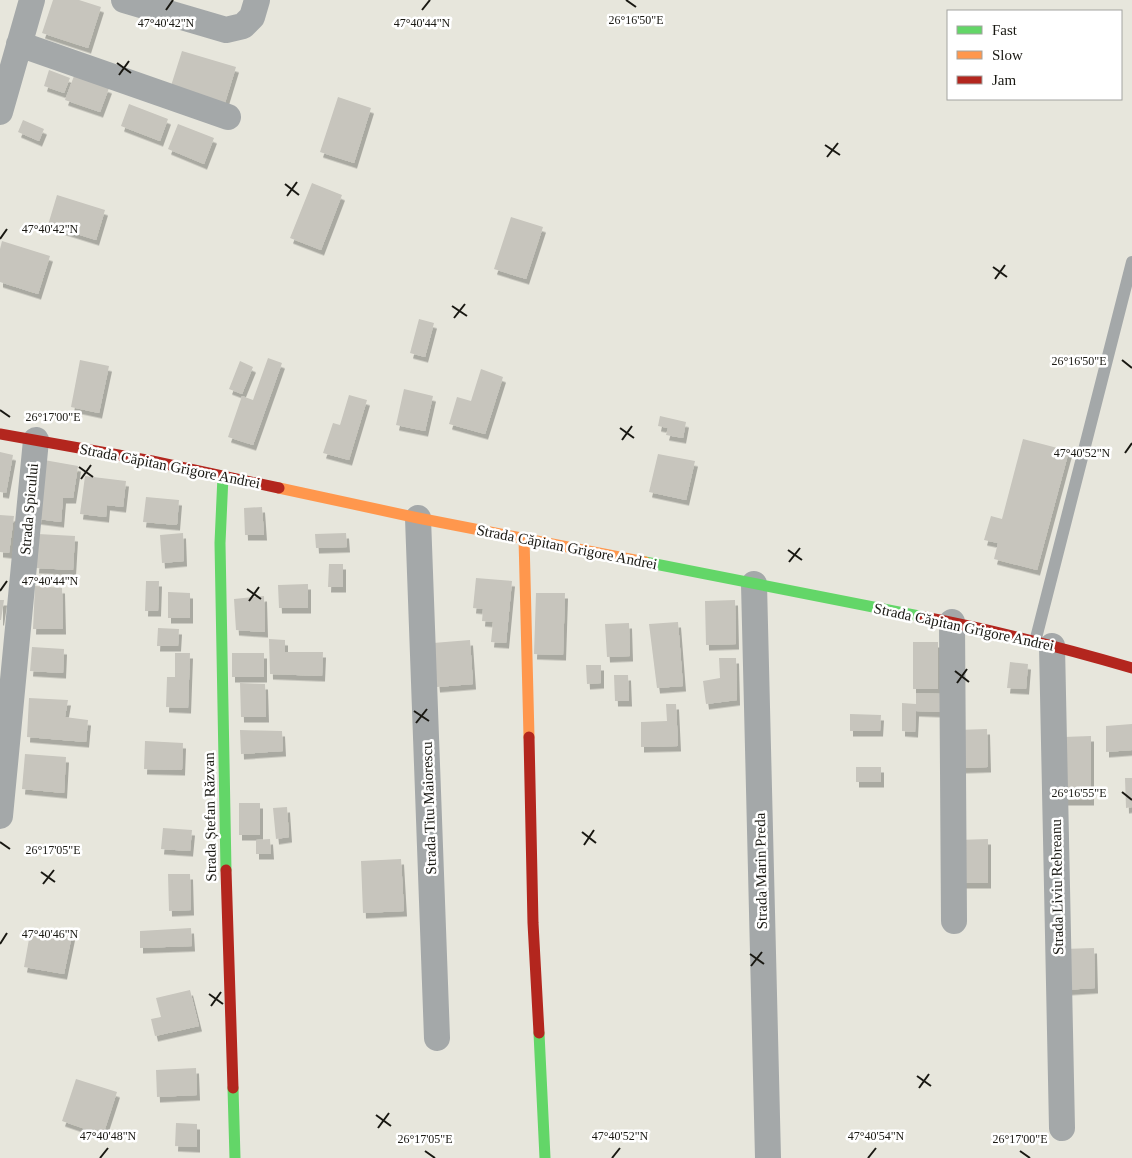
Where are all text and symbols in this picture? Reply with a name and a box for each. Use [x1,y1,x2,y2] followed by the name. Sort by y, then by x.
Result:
[947,10,1122,100] legend
[608,13,664,27] text: 26°16'50"E
[138,16,195,30] text: 47°40'42"N
[394,16,451,30] text: 47°40'44"N
[992,22,1018,38] text: Fast
[992,47,1023,63] text: Slow
[992,72,1016,88] text: Jam
[22,222,79,236] text: 47°40'42"N
[1051,354,1107,368] text: 26°16'50"E
[25,410,81,424] text: 26°17'00"E
[78,441,262,491] street label: Strada Căpitan Grigore Andrei
[1054,446,1111,460] text: 47°40'52"N
[17,462,41,556] street label: Strada Spicului
[475,522,659,572] street label: Strada Căpitan Grigore Andrei
[22,574,79,588] text: 47°40'44"N
[872,600,1056,654] street label: Strada Căpitan Grigore Andrei
[419,741,439,875] street label: Strada Titu Maiorescu
[201,752,220,882] street label: Strada Ștefan Răzvan
[1051,786,1107,800] text: 26°16'55"E
[752,812,770,929] street label: Strada Marin Preda
[1048,818,1066,955] street label: Strada Liviu Rebreanu
[25,843,81,857] text: 26°17'05"E
[22,927,79,941] text: 47°40'46"N
[80,1129,137,1143] text: 47°40'48"N
[592,1129,649,1143] text: 47°40'52"N
[848,1129,905,1143] text: 47°40'54"N
[397,1132,453,1146] text: 26°17'05"E
[992,1132,1048,1146] text: 26°17'00"E

